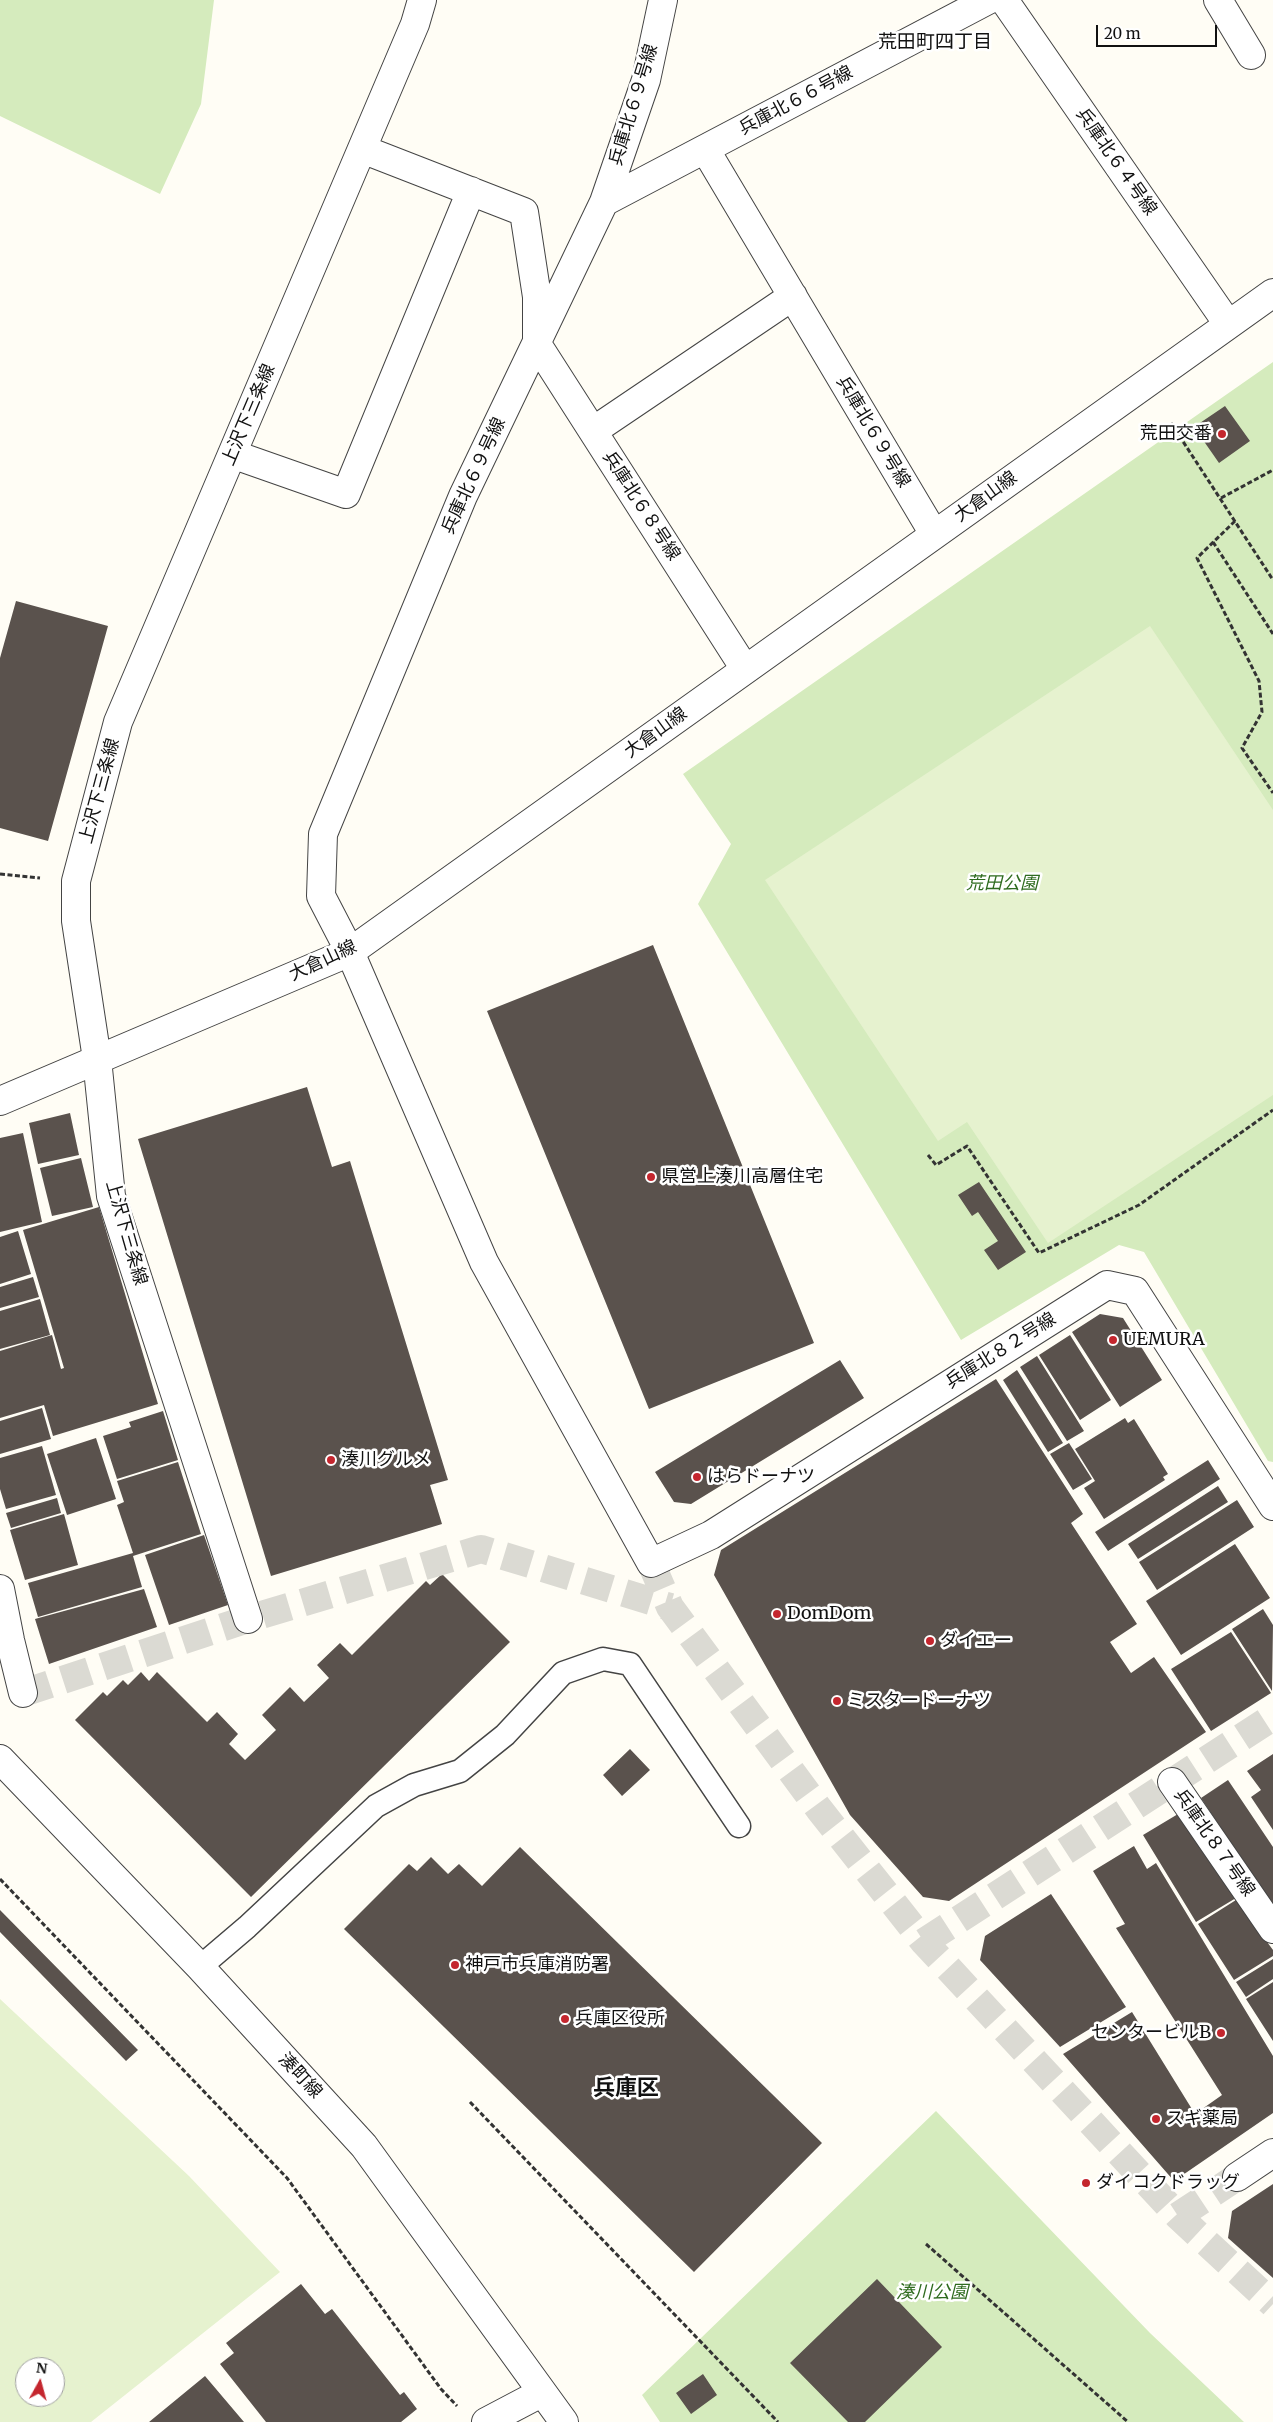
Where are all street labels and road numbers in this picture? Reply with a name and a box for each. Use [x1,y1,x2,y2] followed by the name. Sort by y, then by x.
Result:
[605,42,663,168] street label: 兵庫北６９号線
[735,62,857,140] street label: 兵庫北６６号線
[1071,104,1161,220] street label: 兵庫北６４号線
[218,361,280,469] street label: 上沢下三条線
[831,372,915,492] street label: 兵庫北６９号線
[438,414,510,538] street label: 兵庫北６９号線
[598,447,684,565] street label: 兵庫北６８号線
[951,467,1021,527] street label: 大倉山線
[621,703,691,763] street label: 大倉山線
[76,736,124,846] street label: 上沢下三条線
[286,936,360,986] street label: 大倉山線
[101,1178,151,1288] street label: 上沢下三条線
[942,1308,1060,1394] street label: 兵庫北８２号線
[1169,1785,1259,1901] street label: 兵庫北８７号線
[274,2049,326,2103] street label: 湊町線

